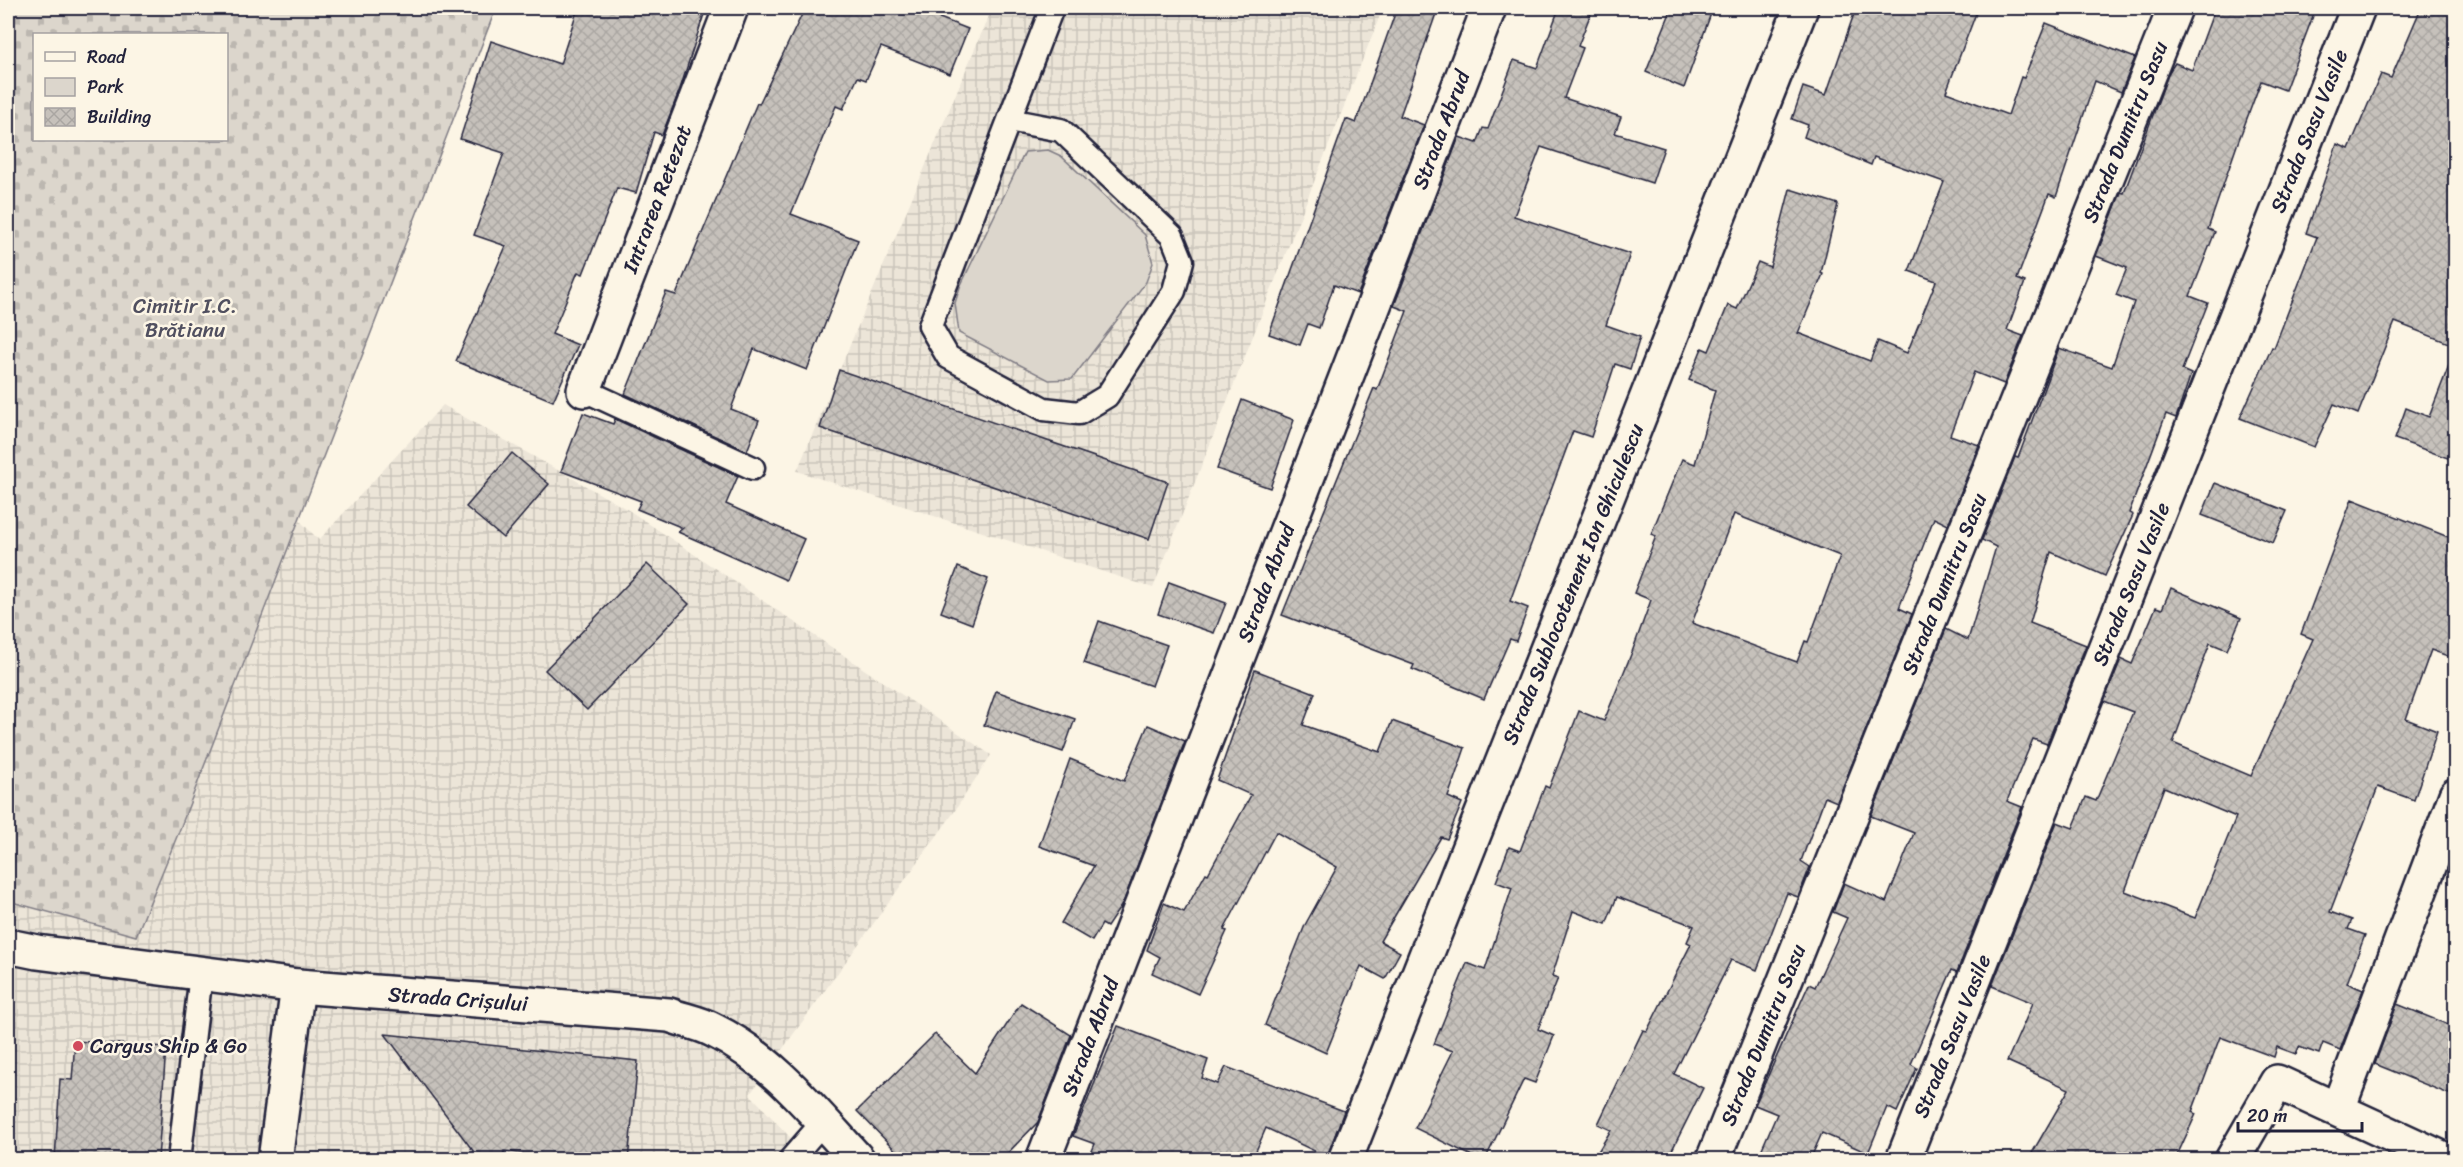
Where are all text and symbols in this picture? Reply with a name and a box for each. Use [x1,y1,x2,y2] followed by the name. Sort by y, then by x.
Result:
[33,33,228,141] legend
[2071,35,2179,229] street label: Strada Dumitru Sasu
[87,41,127,73] text: Road
[2259,43,2359,219] street label: Strada Sasu Vasile
[1401,63,1482,195] street label: Strada Abrud
[87,71,124,103] text: Park
[87,101,151,133] text: Building
[611,119,703,280] street label: Intrarea Retezat
[133,287,237,349] park label: Cimitir I.C. Brătianu
[1491,417,1655,751] street label: Strada Sublocotenent Ion Ghiculescu
[1890,487,1998,681] street label: Strada Dumitru Sasu
[2081,496,2181,672] street label: Strada Sasu Vasile
[1226,516,1307,648] street label: Strada Abrud
[1709,938,1817,1132] street label: Strada Dumitru Sasu
[1902,948,2002,1124] street label: Strada Sasu Vasile
[1050,970,1131,1102] street label: Strada Abrud
[387,975,530,1023] street label: Strada Crișului
[90,1027,248,1065] place label: Cargus Ship & Go
[71,1039,85,1053] marker: Cargus Ship & Go
[2238,1095,2362,1133] scale bar
[2247,1100,2287,1132] text: 20 m

